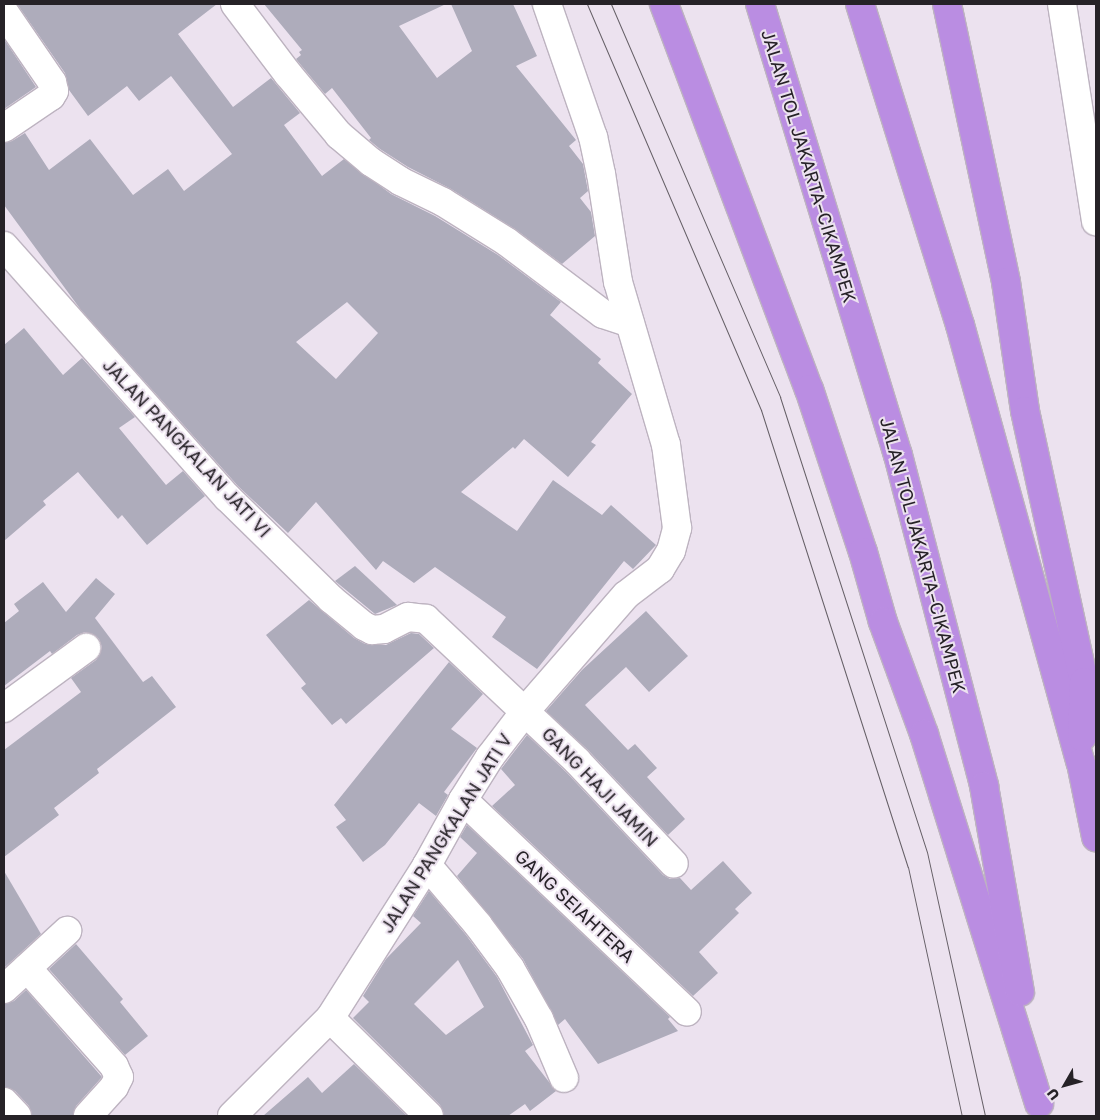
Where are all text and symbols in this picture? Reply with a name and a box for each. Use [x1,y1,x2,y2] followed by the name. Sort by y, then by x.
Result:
[757,27,861,305] street label: JALAN TOL JAKARTA–CIKAMPEK
[99,354,275,542] street label: JALAN PANGKALAN JATI VI
[876,415,970,695] street label: JALAN TOL JAKARTA–CIKAMPEK
[537,723,663,851] street label: GANG HAJI JAMIN
[376,729,516,937] street label: JALAN PANGKALAN JATI V
[511,845,639,967] street label: GANG SEIAHTERA
[1040,1060,1090,1110] north arrow
[1043,1085,1063,1104] text: U

